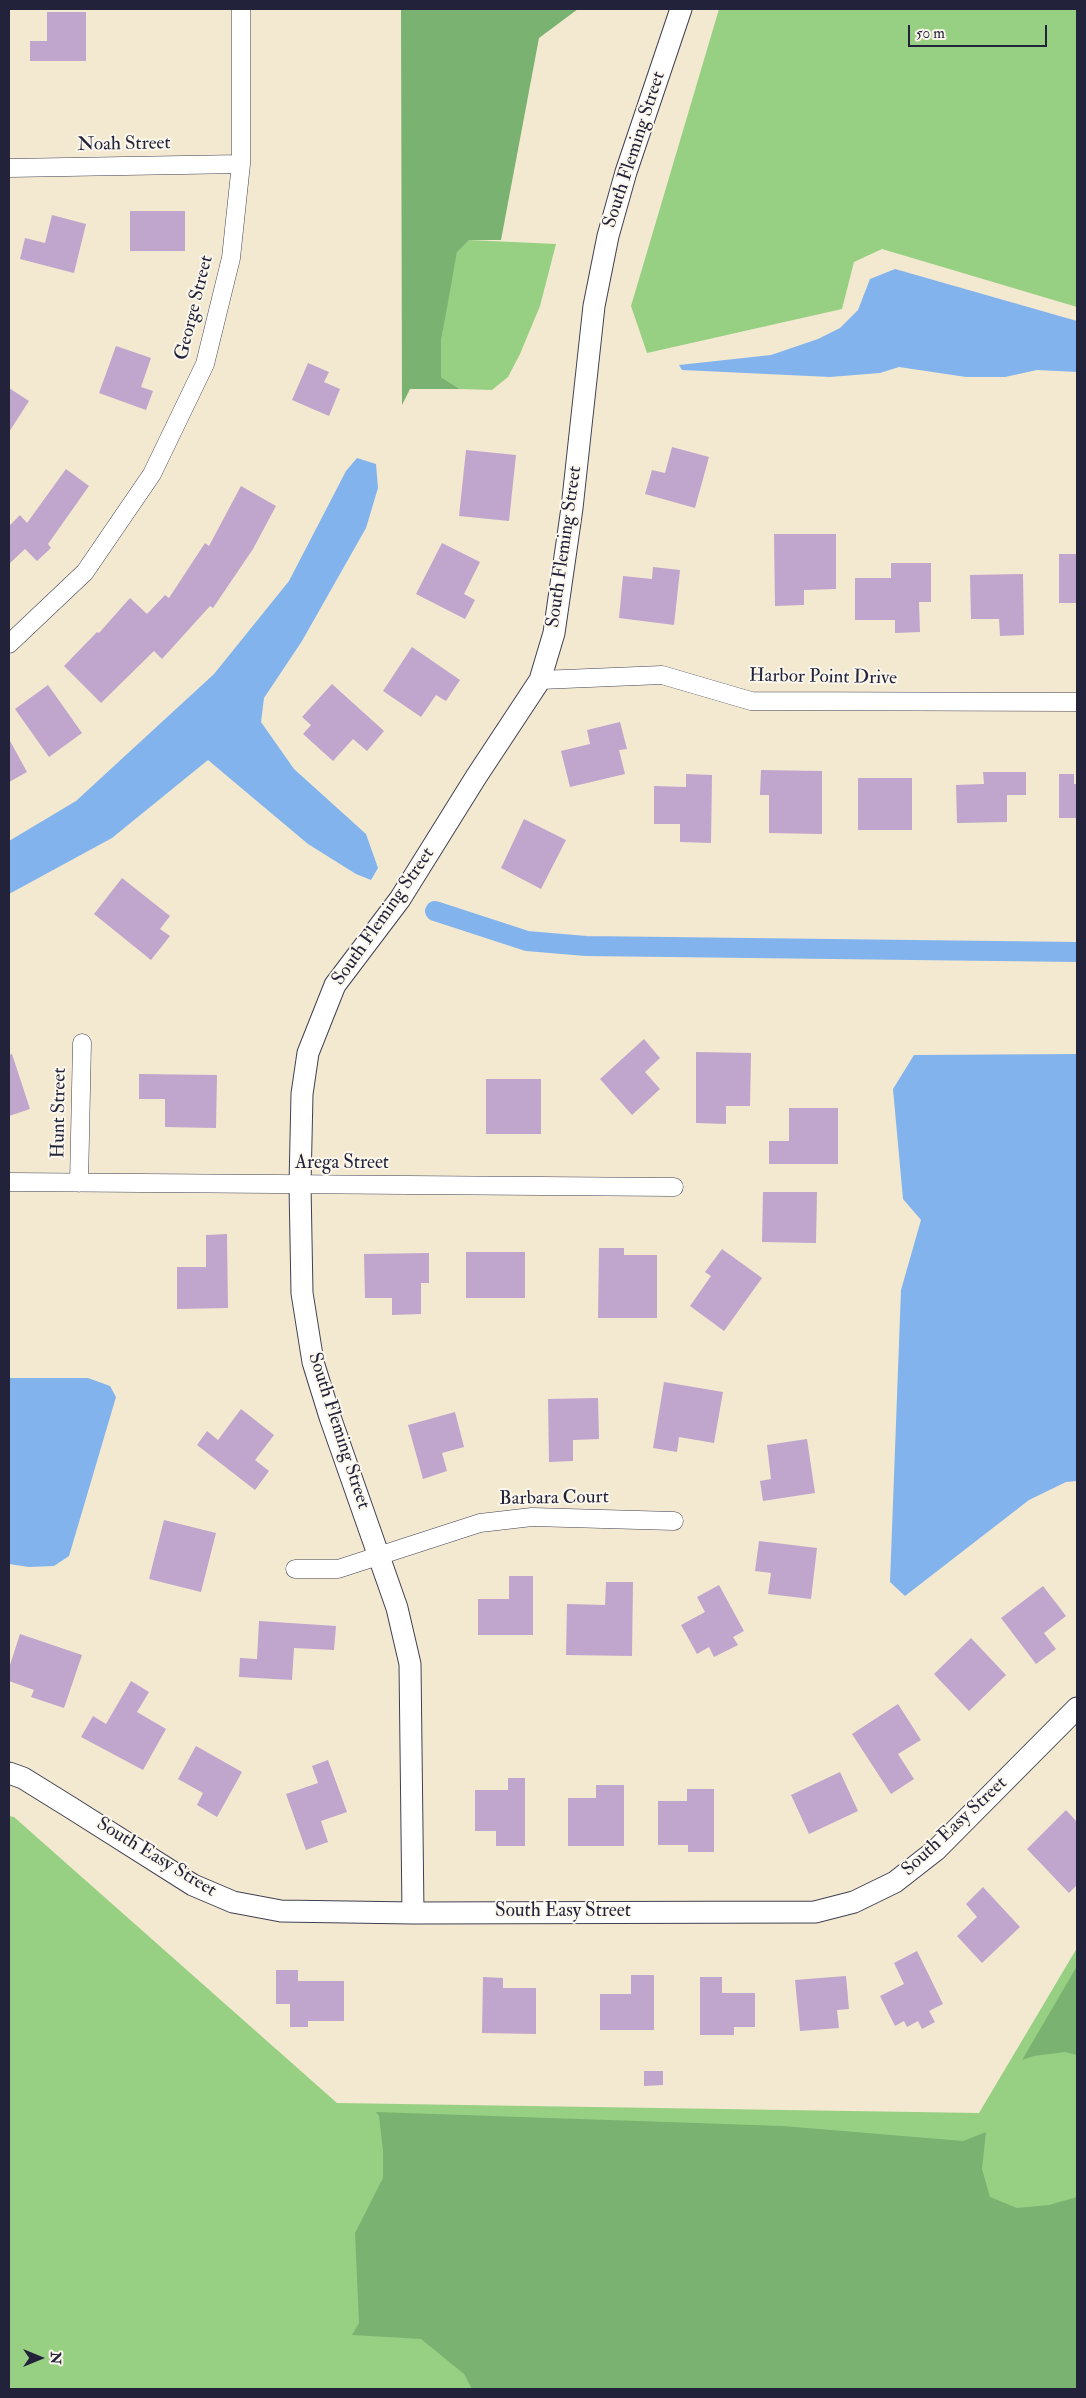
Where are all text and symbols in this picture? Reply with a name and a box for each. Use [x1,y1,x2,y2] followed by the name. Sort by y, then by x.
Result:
[911,15,1050,47] scale bar
[916,24,945,43] text: 50 m
[599,69,671,231] street label: South Fleming Street
[77,133,171,157] street label: Noah Street
[171,253,219,363] street label: George Street
[542,465,588,629] street label: South Fleming Street
[749,665,897,691] street label: Harbor Point Drive
[328,844,440,990] street label: South Fleming Street
[48,1067,72,1159] street label: Hunt Street
[295,1153,389,1175] street label: Arega Street
[302,1350,374,1512] street label: South Fleming Street
[499,1487,609,1511] street label: Barbara Court
[898,1772,1012,1882] street label: South Easy Street
[92,1813,220,1903] street label: South Easy Street
[495,1901,631,1923] street label: South Easy Street
[15,2333,65,2383] north arrow
[47,2352,64,2364] text: N

